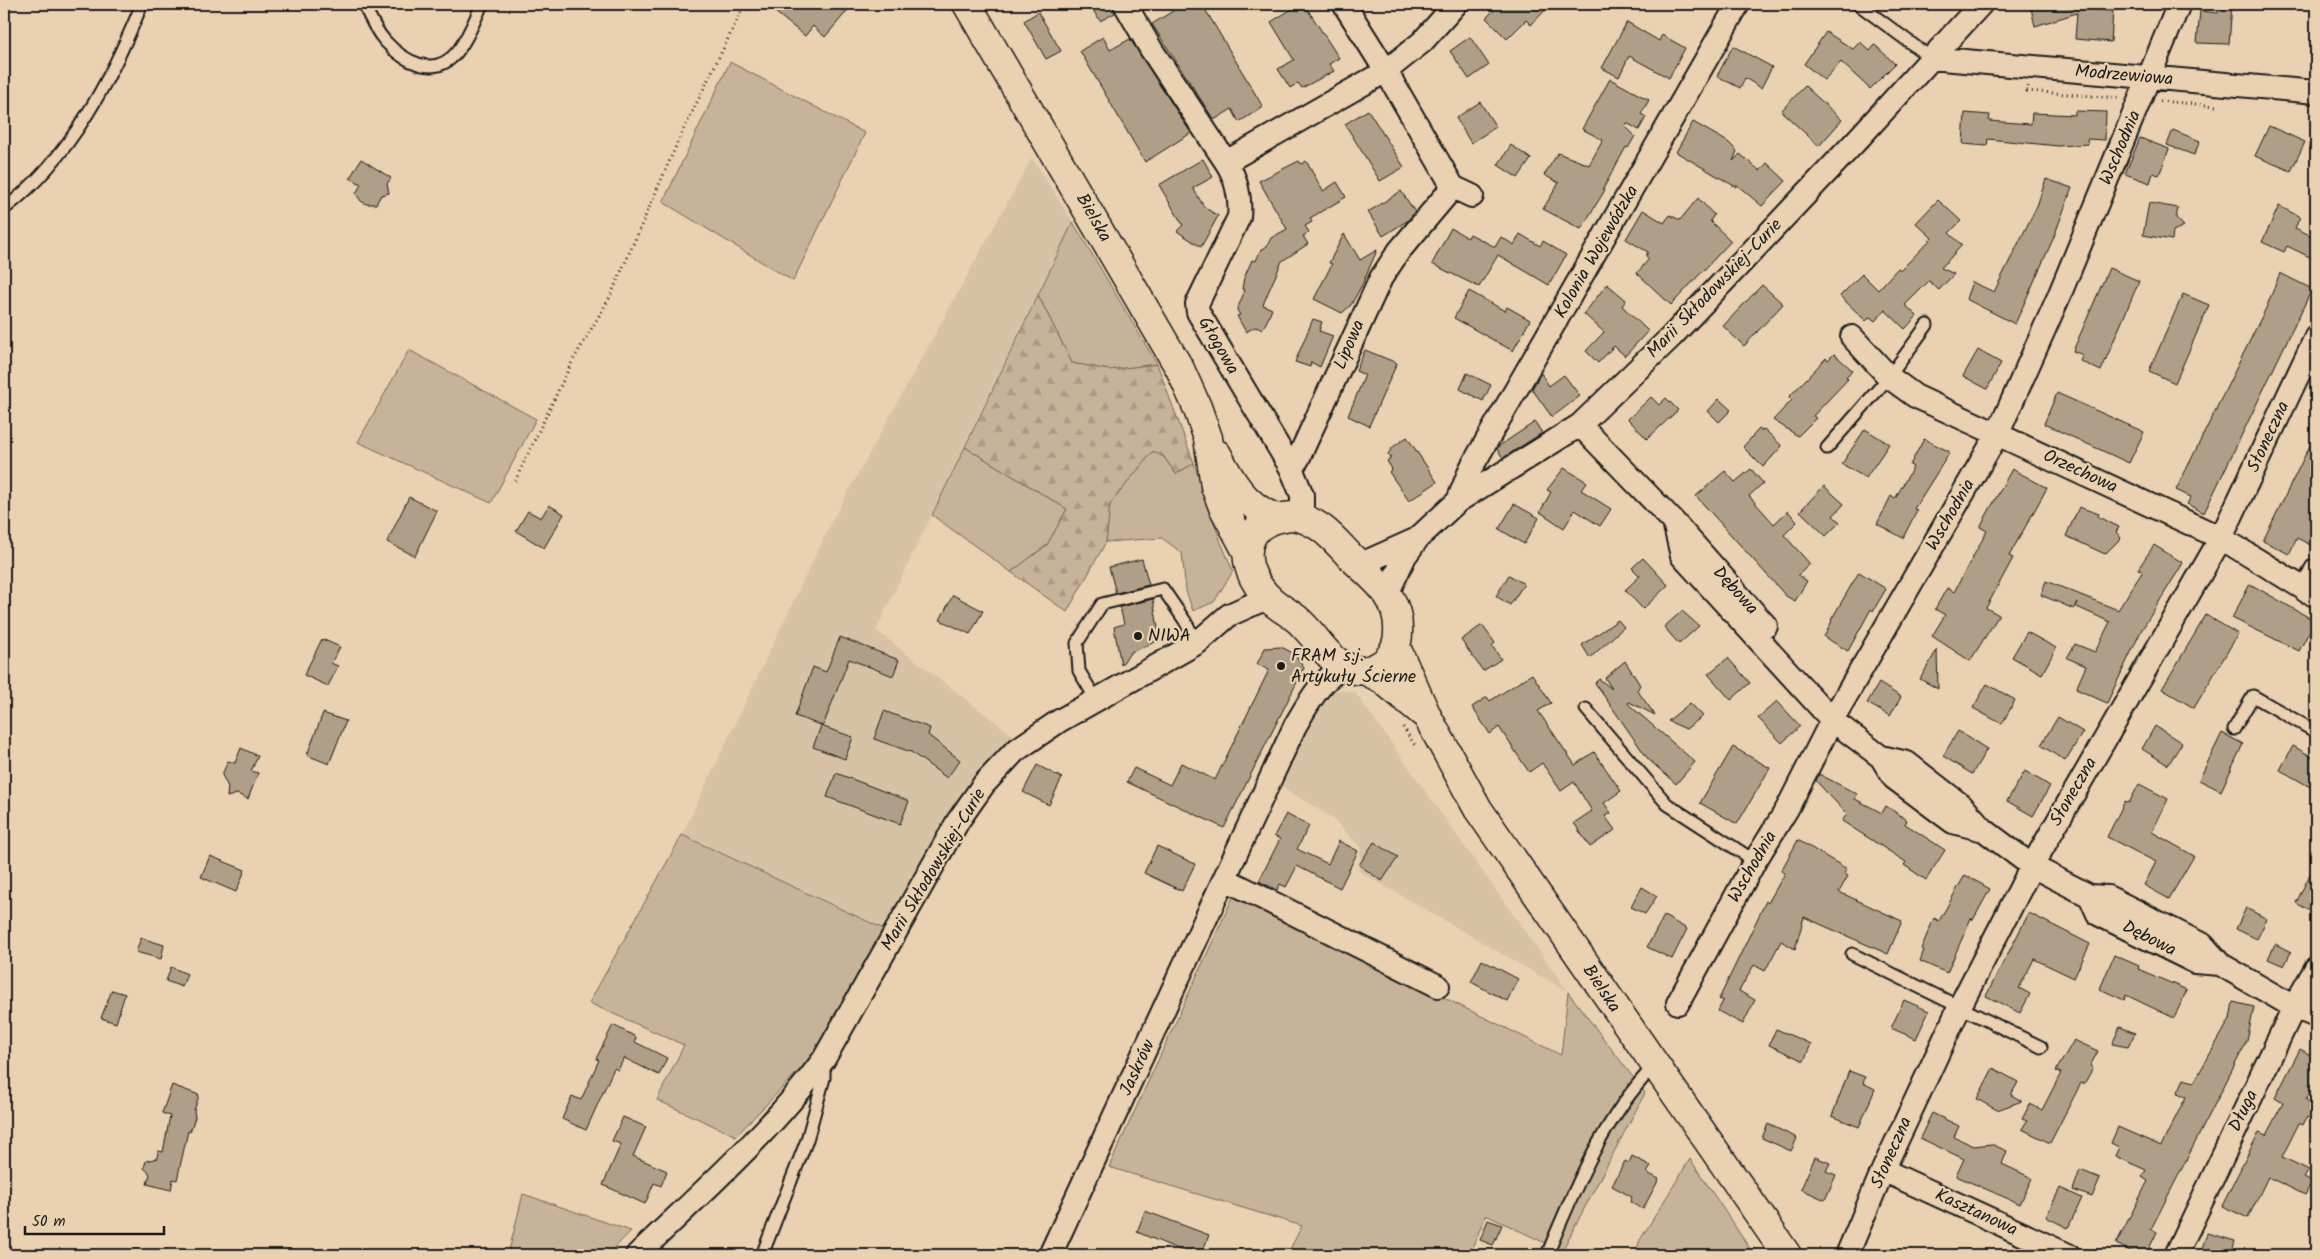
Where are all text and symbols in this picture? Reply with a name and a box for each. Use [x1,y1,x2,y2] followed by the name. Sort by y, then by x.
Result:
[2074,57,2174,95] street label: Modrzewiowa
[2092,106,2150,190] street label: Wschodnia
[1547,180,1647,324] street label: Kolonia Wojewódzka
[1067,188,1119,248] street label: Bielska
[1640,212,1790,366] street label: Marii Skłodowskiej-Curie
[1190,311,1246,381] street label: Głogowa
[1327,316,1373,374] street label: Lipowa
[2240,396,2298,478] street label: Słoneczna
[2038,442,2122,502] street label: Orzechowa
[1919,474,1983,556] street label: Wschodnia
[1705,560,1765,622] street label: Dębowa
[1148,622,1191,651] place label: NIWA
[1132,630,1144,642] marker: NIWA
[1291,642,1416,692] place label: FRAM s.j. Artykuły Ścierne
[1275,660,1287,672] marker: FRAM s.j. Artykuły Ścierne
[2042,752,2106,832] street label: Słoneczna
[874,783,994,957] street label: Marii Skłodowskiej-Curie
[1721,826,1785,908] street label: Wschodnia
[2117,913,2181,965] street label: Dębowa
[1574,959,1628,1019] street label: Bielska
[1112,1034,1164,1101] street label: Jaskrów
[2221,1085,2267,1137] street label: Długa
[1863,1112,1921,1194] street label: Słoneczna
[1930,1181,2022,1245] street label: Kasztanowa
[25,1204,164,1236] scale bar
[32,1210,66,1234] text: 50 m

